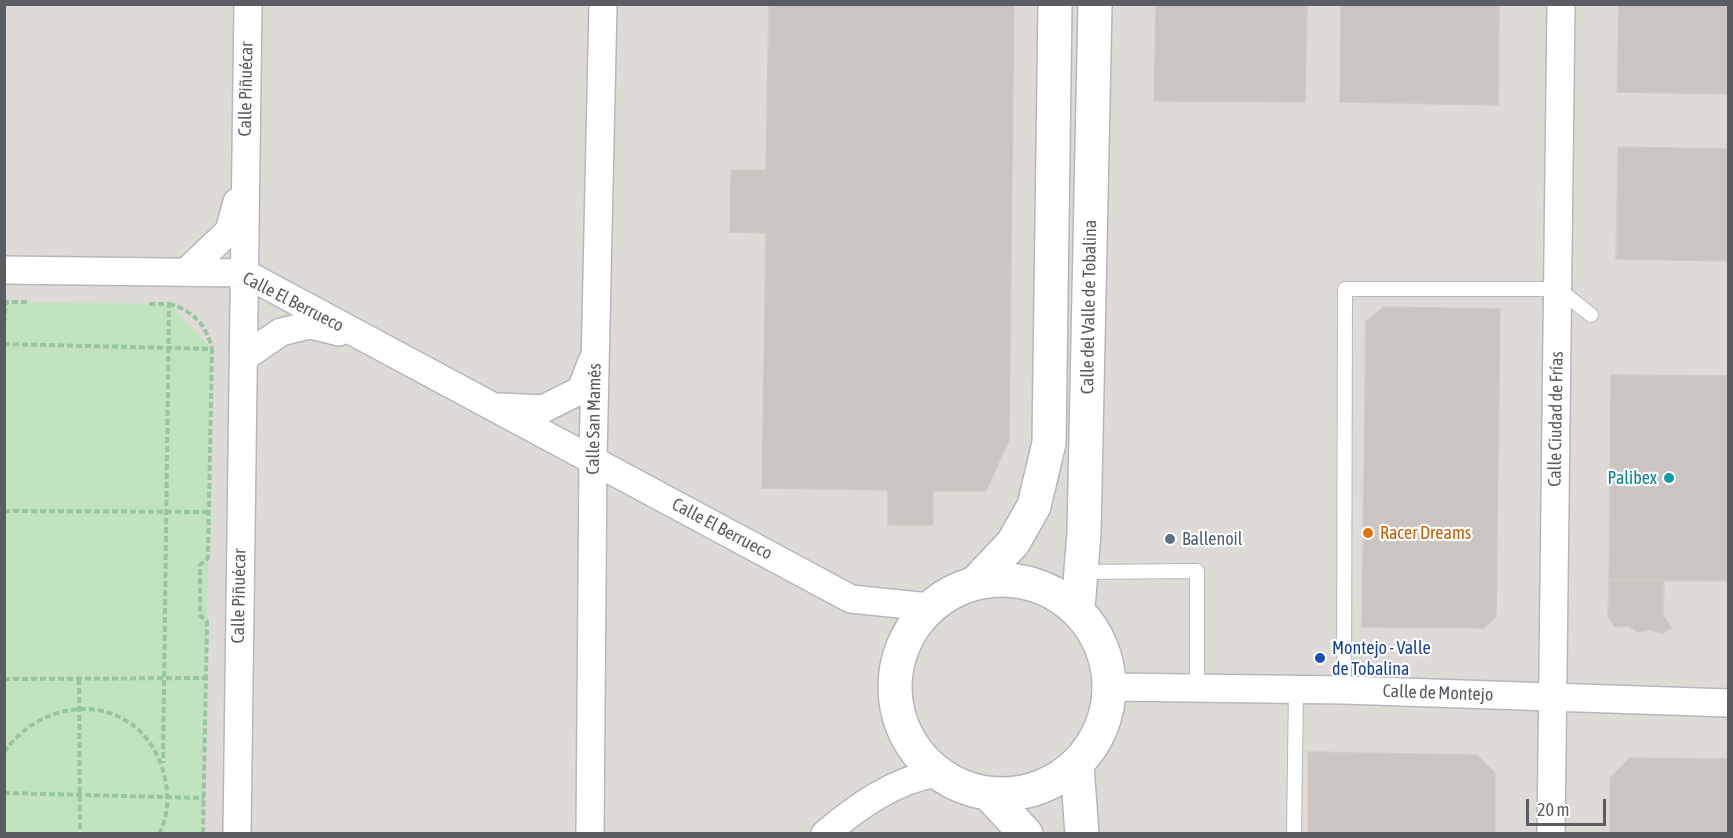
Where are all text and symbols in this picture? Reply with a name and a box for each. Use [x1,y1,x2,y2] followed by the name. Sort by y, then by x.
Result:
[234,41,258,137] street label: Calle Piñuécar
[1077,220,1101,394] street label: Calle del Valle de Tobalina
[239,267,347,337] street label: Calle El Berrueco
[1544,351,1568,487] street label: Calle Ciudad de Frías
[582,363,606,475] street label: Calle San Mamés
[1607,467,1657,489] place label: Palibex
[1662,471,1676,485] marker: Palibex
[668,494,776,564] street label: Calle El Berrueco
[1380,522,1471,544] place label: Racer Dreams
[1361,526,1375,540] marker: Racer Dreams
[1182,528,1243,550] place label: Ballenoil
[1163,532,1177,546] marker: Ballenoil
[227,548,251,644] street label: Calle Piñuécar
[1332,637,1431,680] place label: Montejo - Valle de Tobalina
[1313,651,1327,665] marker: Montejo - Valle de Tobalina
[1382,680,1494,706] street label: Calle de Montejo
[1529,787,1608,825] scale bar
[1537,799,1569,820] text: 20 m

